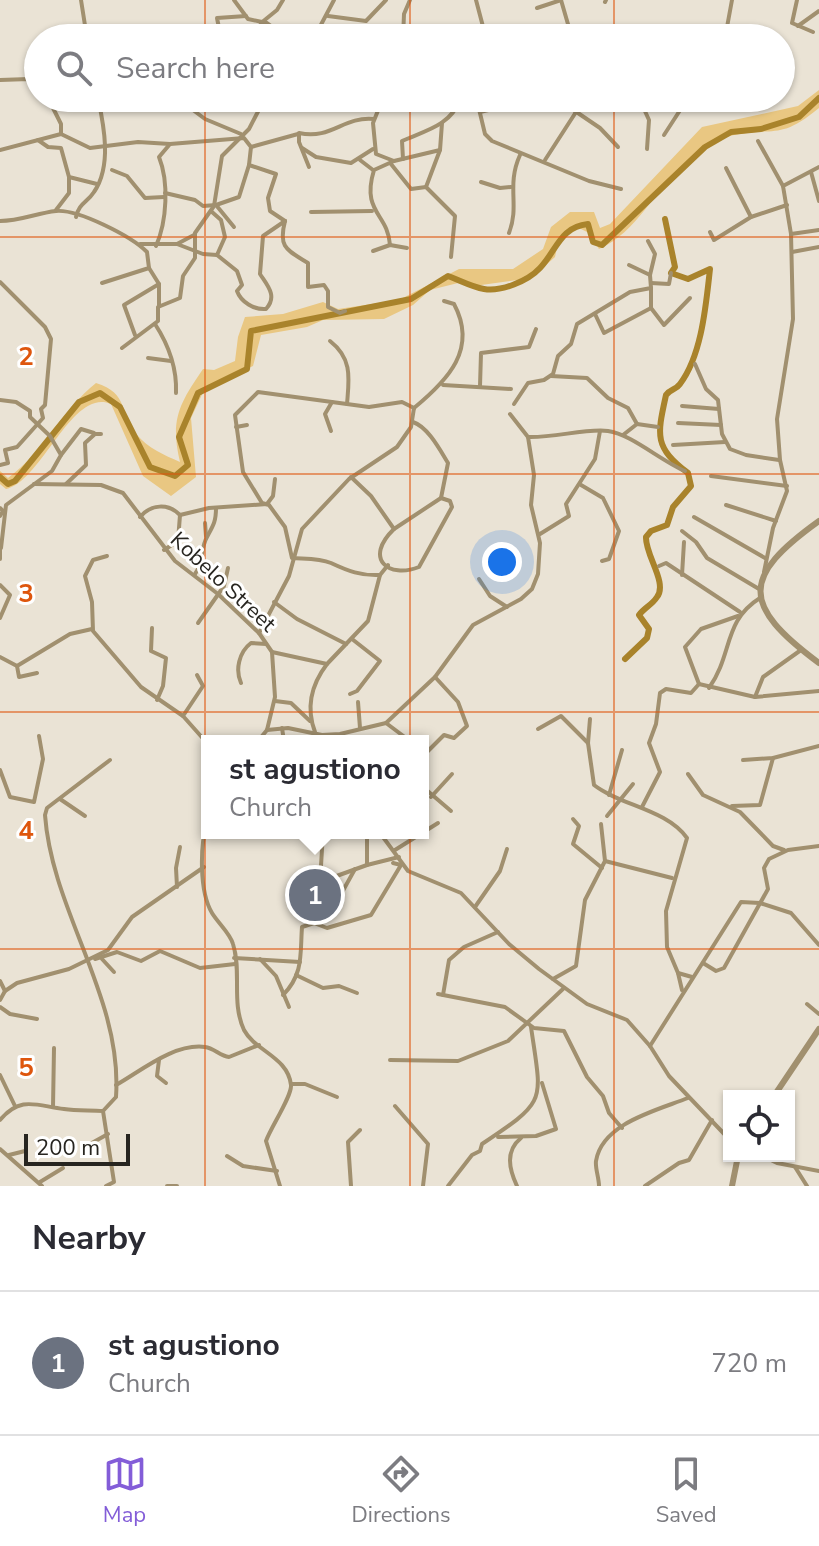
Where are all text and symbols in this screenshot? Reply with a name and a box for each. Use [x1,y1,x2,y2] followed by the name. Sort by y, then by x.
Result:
[24,24,795,112] search box
[52,46,96,90] icon: search
[116,48,275,89] text: Search here
[18,339,34,374] text: 2
[164,525,283,639] street label: Kobelo Street
[482,542,522,582] your location
[18,576,34,611] text: 3
[201,735,429,839] popup
[229,749,401,790] text: st agustiono
[229,790,312,825] text: Church
[18,813,34,848] text: 4
[289,865,341,925] pin: 1
[18,1050,34,1085] text: 5
[723,1090,795,1162] map controls
[723,1090,795,1162] button: locate
[24,1130,130,1166] scale bar
[36,1133,100,1163] text: 200 m
[32,1215,146,1261] text: Nearby
[108,1325,280,1366] text: st agustiono
[50,1346,66,1381] text: 1
[711,1346,787,1381] text: 720 m
[108,1366,191,1401] text: Church
[103,1452,147,1530] tab: Map
[352,1452,451,1530] tab: Directions
[656,1452,716,1530] tab: Saved

